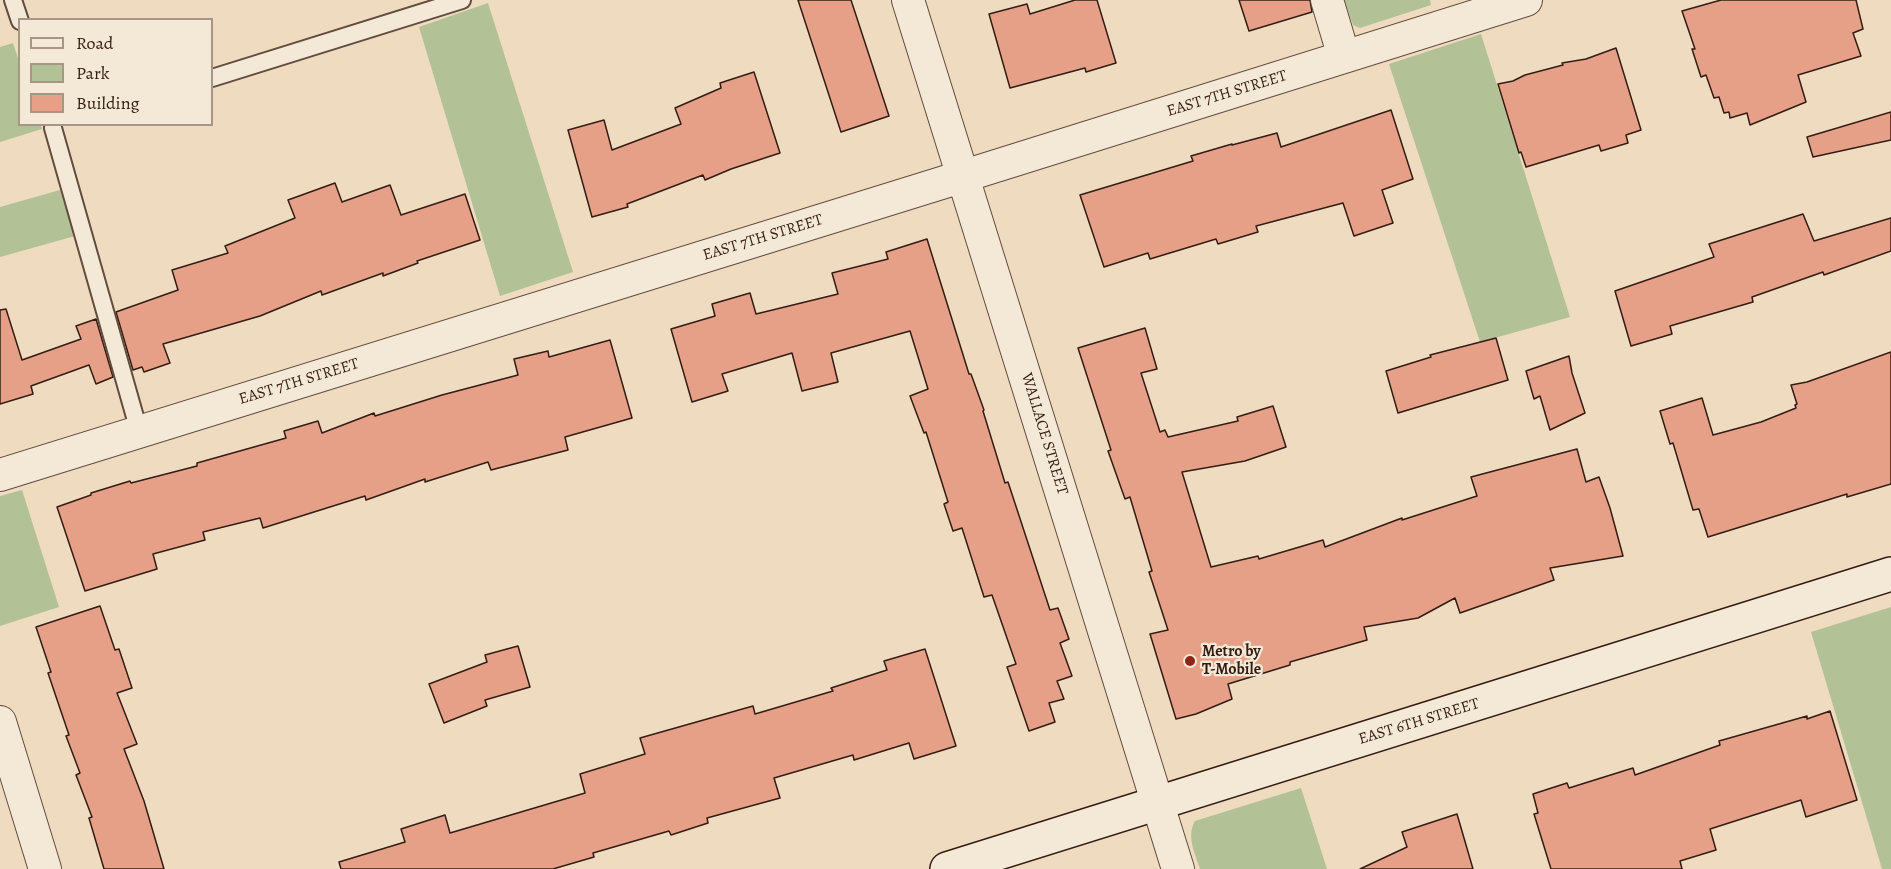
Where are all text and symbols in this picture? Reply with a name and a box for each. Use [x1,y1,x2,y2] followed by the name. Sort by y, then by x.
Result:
[18,18,213,126] legend
[76,31,113,55] text: Road
[76,61,110,85] text: Park
[1165,67,1289,121] street label: EAST 7TH STREET
[76,91,140,115] text: Building
[701,211,825,265] street label: EAST 7TH STREET
[237,355,361,409] street label: EAST 7TH STREET
[1016,371,1072,497] street label: WALLACE STREET
[1202,642,1261,680] place label: Metro by T-Mobile
[1183,654,1197,668] marker: Metro by T-Mobile
[1356,695,1482,749] street label: EAST 6TH STREET

